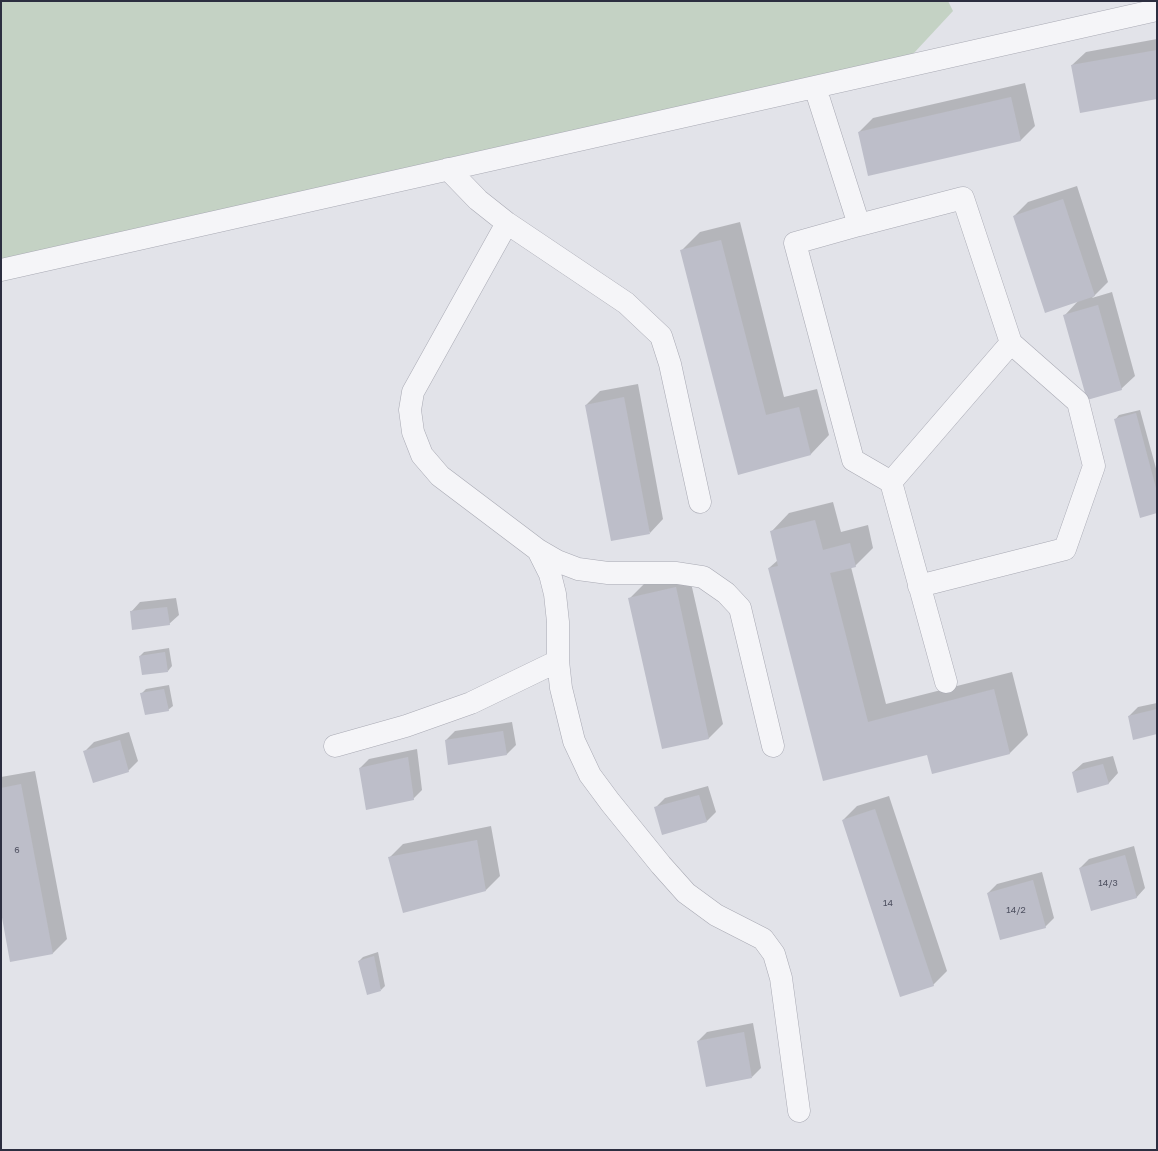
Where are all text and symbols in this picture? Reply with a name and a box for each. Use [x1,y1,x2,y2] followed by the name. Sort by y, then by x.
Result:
[14,845,20,855] house number: 6
[1098,878,1118,888] house number: 14/3
[883,898,893,908] house number: 14
[1006,905,1026,915] house number: 14/2

